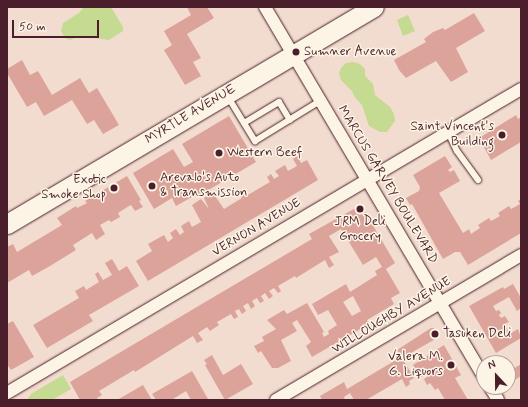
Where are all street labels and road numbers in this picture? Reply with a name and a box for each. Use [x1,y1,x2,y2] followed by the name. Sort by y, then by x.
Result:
[143,82,239,148] street label: MYRTLE AVENUE
[333,103,441,267] street label: MARCUS GARVEY BOULEVARD
[209,195,305,261] street label: VERNON AVENUE
[329,274,455,358] street label: WILLOUGHBY AVENUE

